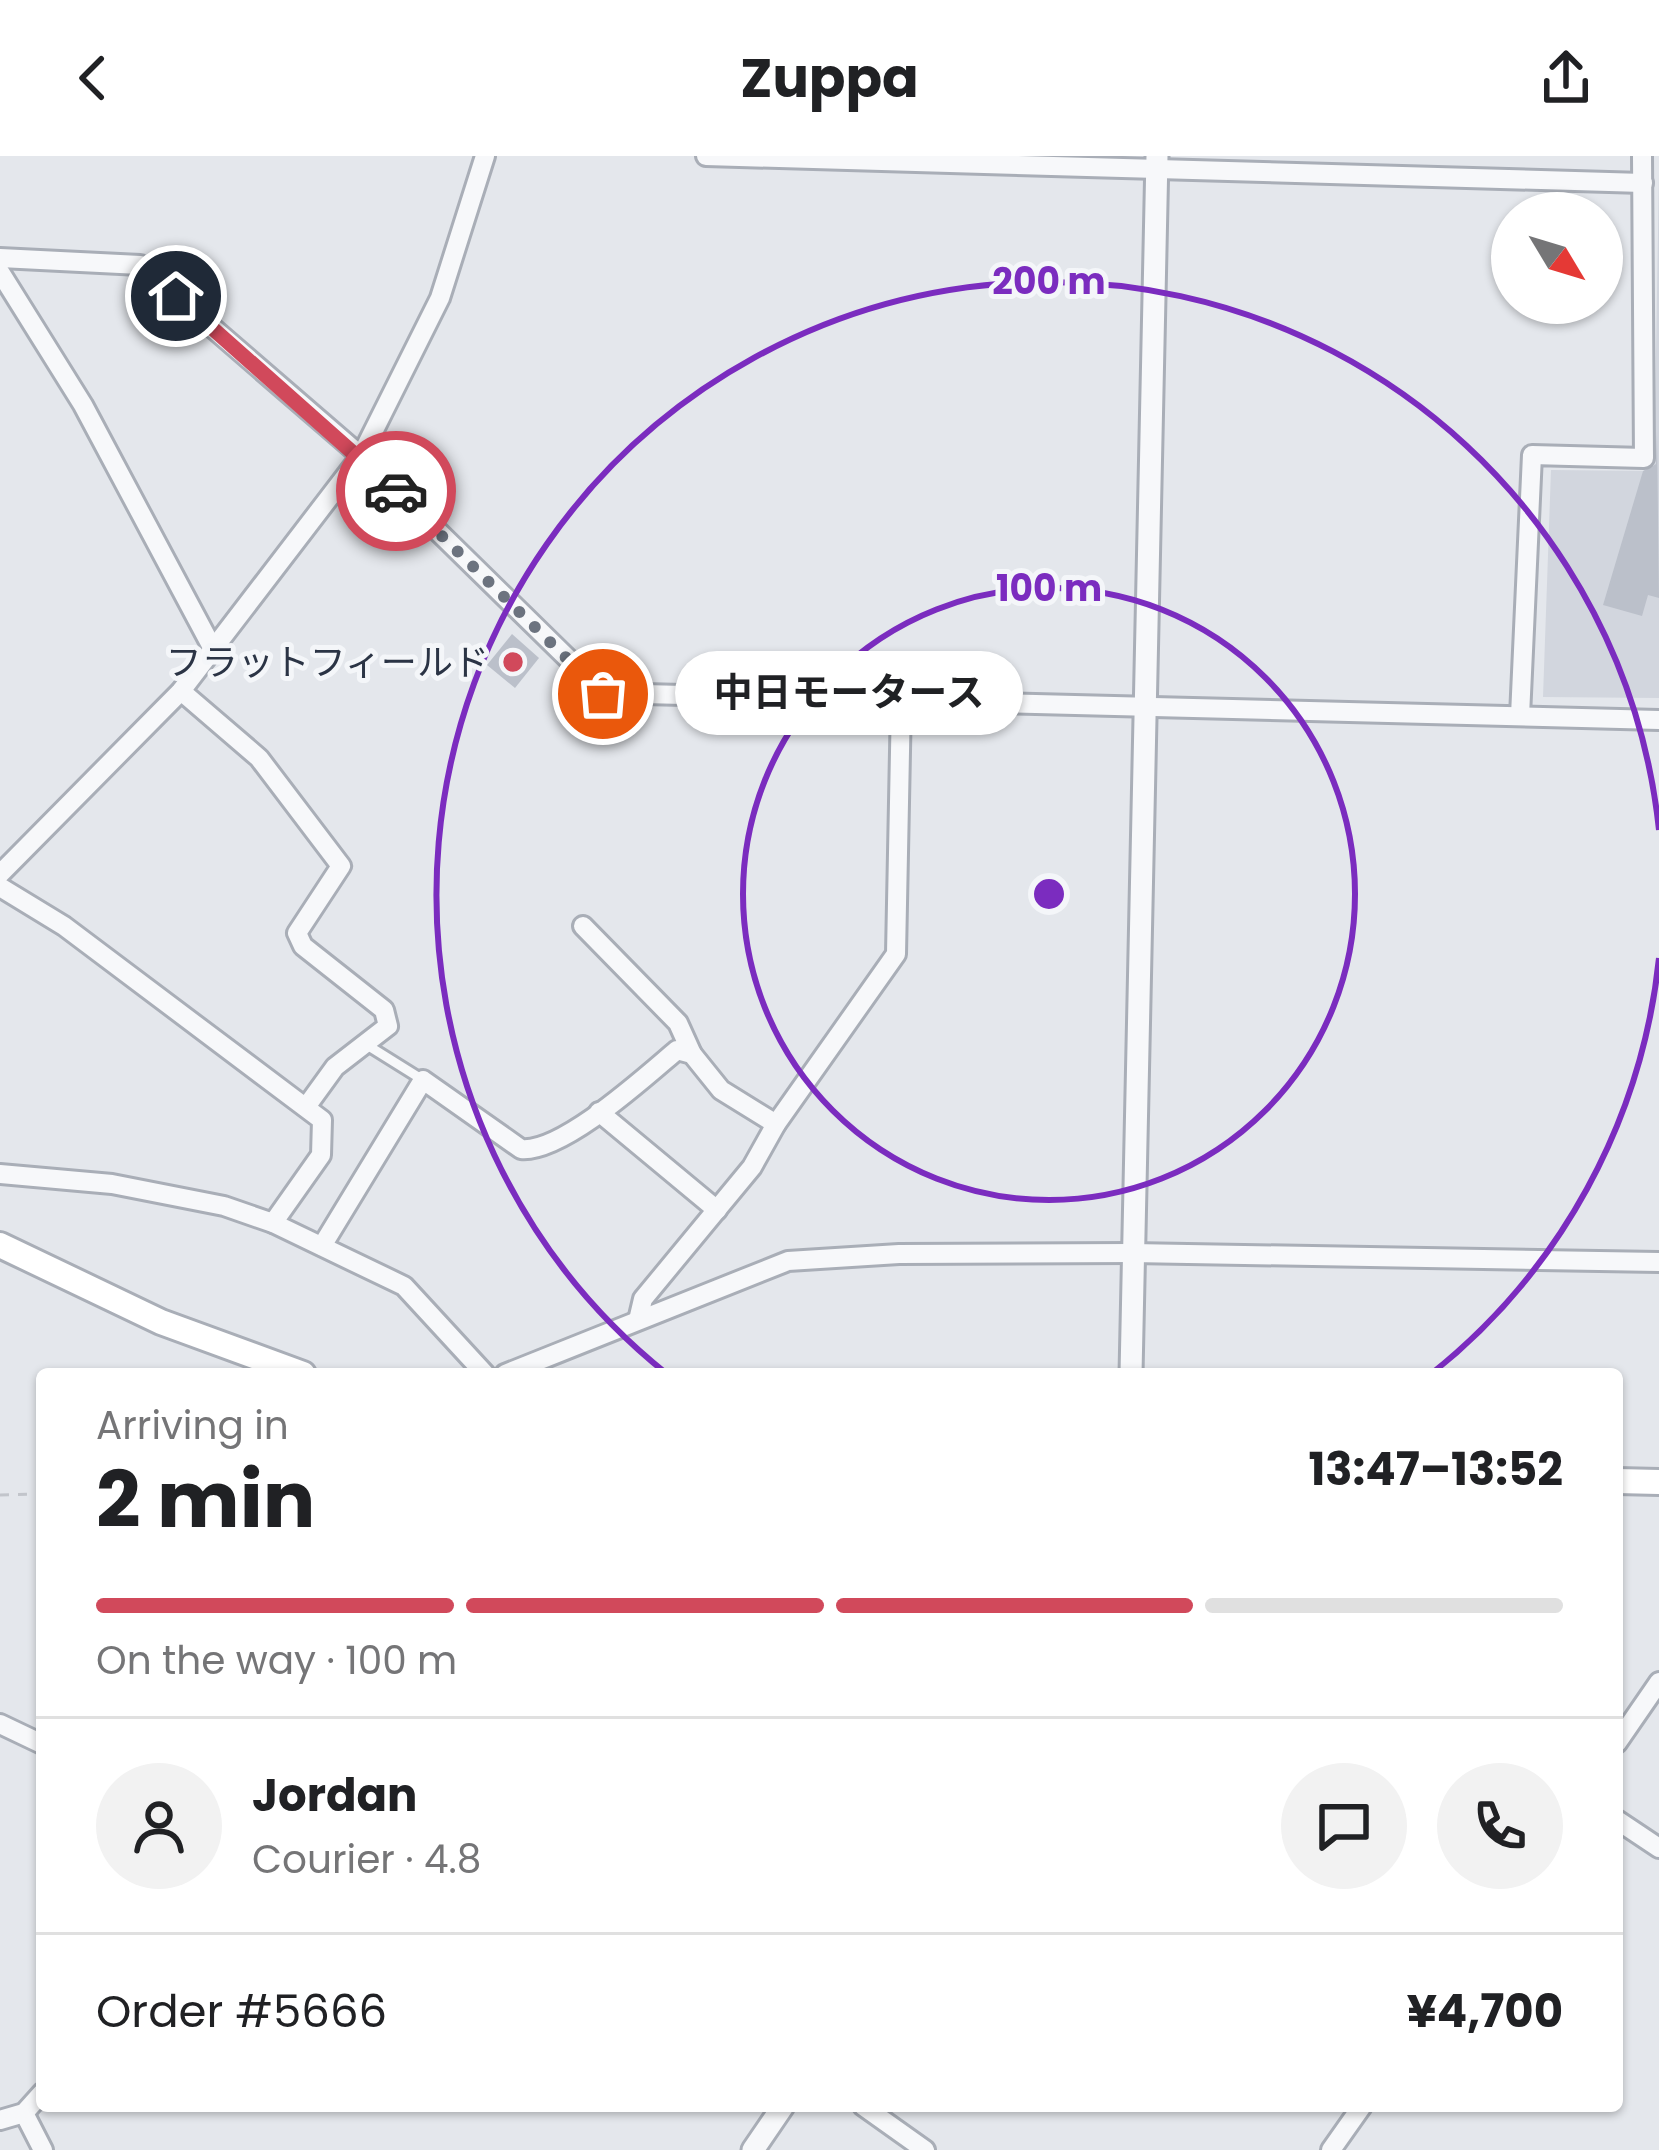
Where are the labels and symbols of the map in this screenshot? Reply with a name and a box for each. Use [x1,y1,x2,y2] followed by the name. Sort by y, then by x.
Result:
[1491,192,1623,324] north arrow
[125,245,227,347] pin
[992,256,1106,307] text: 200 m
[336,431,456,551] courier
[996,563,1102,614] text: 100 m
[166,637,489,688] place label: フラットフィールド
[552,643,654,745] pin
[500,649,526,675] marker: フラットフィールド
[675,652,1023,736] callout: 中日モータース
[1028,873,1070,915] centre of rings

